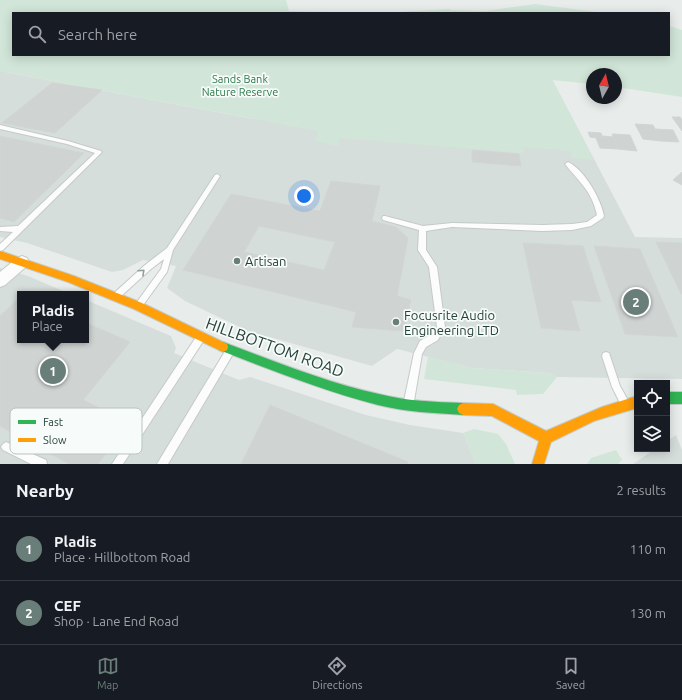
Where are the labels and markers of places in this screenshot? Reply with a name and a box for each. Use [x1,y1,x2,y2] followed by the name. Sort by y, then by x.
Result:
[245,254,286,268] place label: Artisan
[232,256,242,266] marker: Artisan
[623,287,649,317] pin: 2
[404,308,499,337] place label: Focusrite Audio Engineering LTD
[391,317,401,327] marker: Focusrite Audio Engineering LTD
[40,356,66,386] pin: 1

